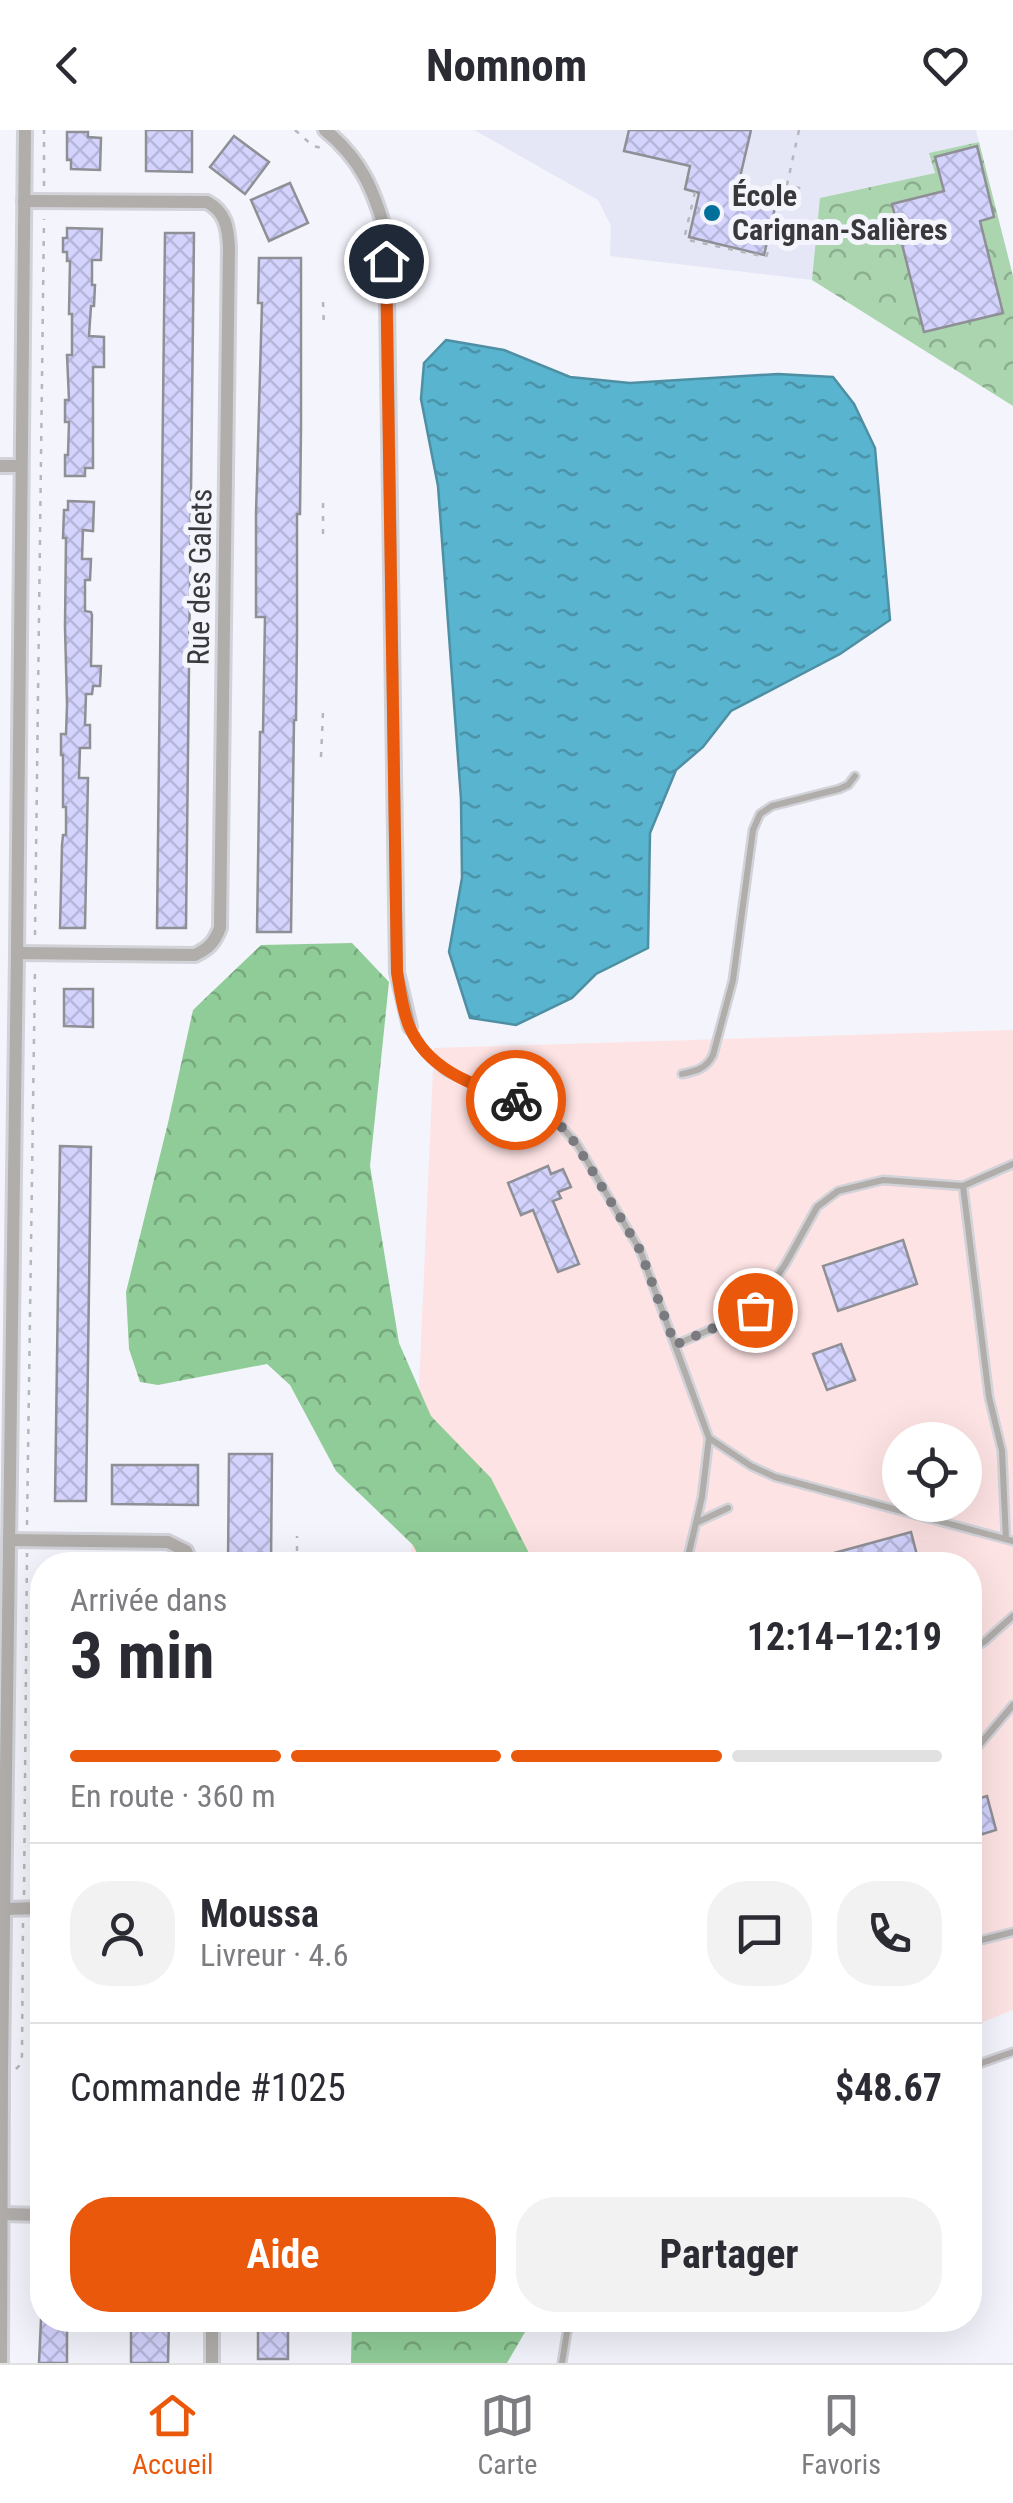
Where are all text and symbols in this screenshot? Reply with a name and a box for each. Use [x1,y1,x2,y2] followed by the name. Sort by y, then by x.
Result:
[40,38,95,93] icon: back
[918,38,973,93] icon: heart
[426,39,587,92] text: Nomnom
[732,178,948,247] place label: École Carignan-Salières
[701,202,723,224] marker: École Carignan-Salières
[344,219,429,304] pin
[359,234,414,289] icon: home
[180,488,219,666] street label: Rue des Galets
[466,1050,566,1150] courier
[489,1073,544,1128] icon: bike
[713,1268,798,1353] pin
[728,1283,783,1338] icon: bag
[882,1422,982,1522] map controls
[882,1422,982,1522] button: locate
[70,1581,227,1619] text: Arrivée dans
[747,1615,942,1659] text: 12:14–12:19
[70,1618,214,1694] text: 3 min
[70,1777,276,1815] text: En route · 360 m
[70,1881,175,1986] button: person
[707,1881,812,1986] button: chat
[837,1881,942,1986] button: phone
[200,1892,319,1936] text: Moussa
[200,1936,348,1974] text: Livreur · 4.6
[70,2066,346,2110] text: Commande #1025
[835,2066,942,2110] text: $48.67
[70,2197,496,2312] button: Aide
[516,2197,942,2312] button: Partager
[132,2388,213,2481] tab: Accueil
[477,2388,537,2481] tab: Carte
[801,2388,881,2481] tab: Favoris

